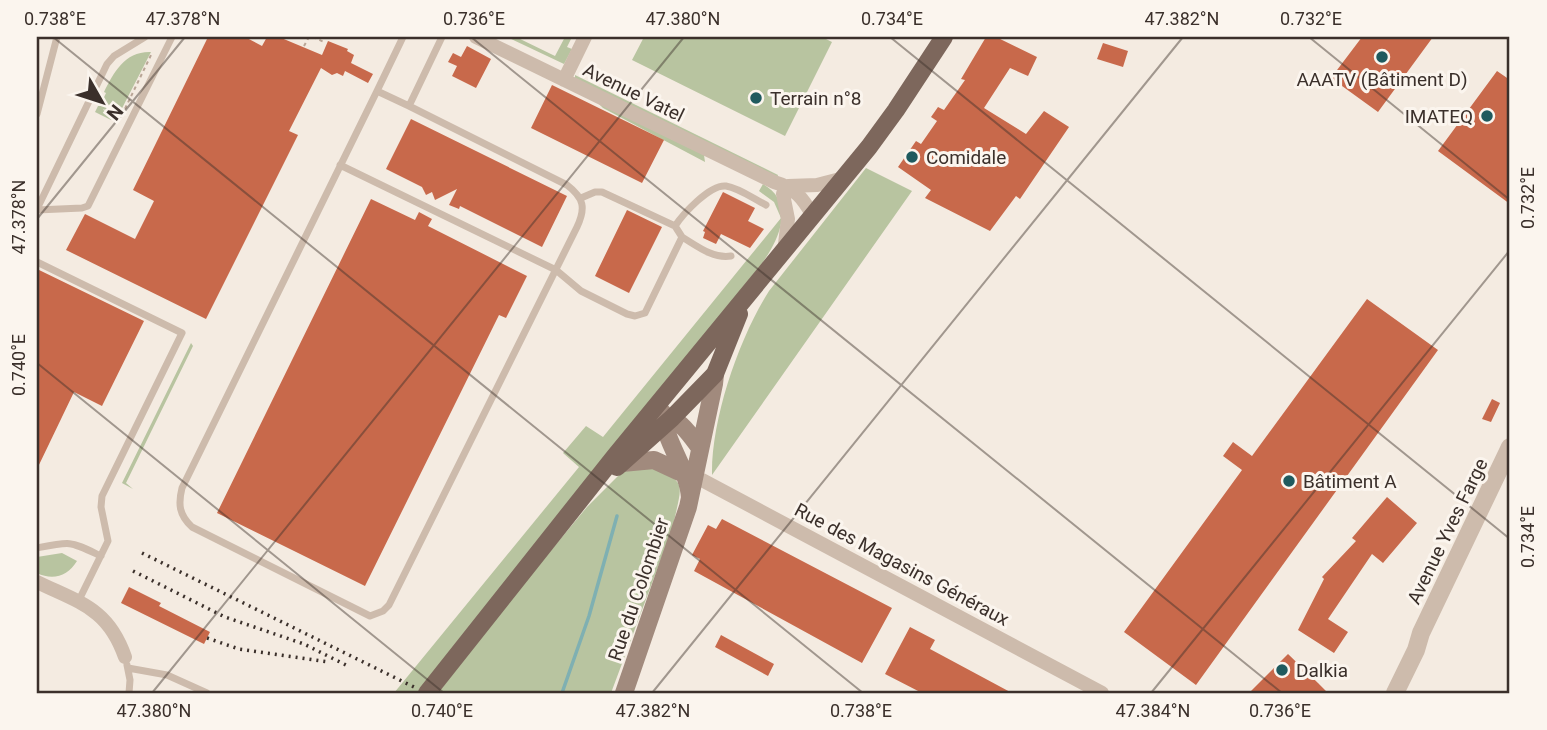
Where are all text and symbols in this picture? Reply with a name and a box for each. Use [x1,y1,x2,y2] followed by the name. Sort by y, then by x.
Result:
[24,8,86,29] text: 0.738°E
[146,8,220,29] text: 47.378°N
[443,8,505,29] text: 0.736°E
[646,8,720,29] text: 47.380°N
[861,8,923,29] text: 0.734°E
[1145,8,1219,29] text: 47.382°N
[1280,8,1342,29] text: 0.732°E
[1374,49,1390,65] marker: AAATV (Bâtiment D)
[579,58,688,127] street label: Avenue Vatel
[66,66,136,136] north arrow
[1296,68,1468,91] place label: AAATV (Bâtiment D)
[770,87,861,110] place label: Terrain n°8
[748,90,764,106] marker: Terrain n°8
[102,100,128,125] text: N
[1405,105,1473,128] place label: IMATEQ
[1479,108,1495,124] marker: IMATEQ
[926,146,1006,169] place label: Comidale
[904,149,920,165] marker: Comidale
[1517,167,1538,229] text: 0.732°E
[8,180,29,254] text: 47.378°N
[8,334,29,396] text: 0.740°E
[1402,455,1493,608] street label: Avenue Yves Farge
[1303,470,1397,493] place label: Bâtiment A
[1281,473,1297,489] marker: Bâtiment A
[791,498,1013,631] street label: Rue des Magasins Généraux
[1517,506,1538,568] text: 0.734°E
[603,514,674,664] street label: Rue du Colombier
[1296,659,1348,682] place label: Dalkia
[1274,662,1290,678] marker: Dalkia
[117,700,191,721] text: 47.380°N
[411,700,473,721] text: 0.740°E
[616,700,690,721] text: 47.382°N
[830,700,892,721] text: 0.738°E
[1116,700,1190,721] text: 47.384°N
[1249,700,1311,721] text: 0.736°E

